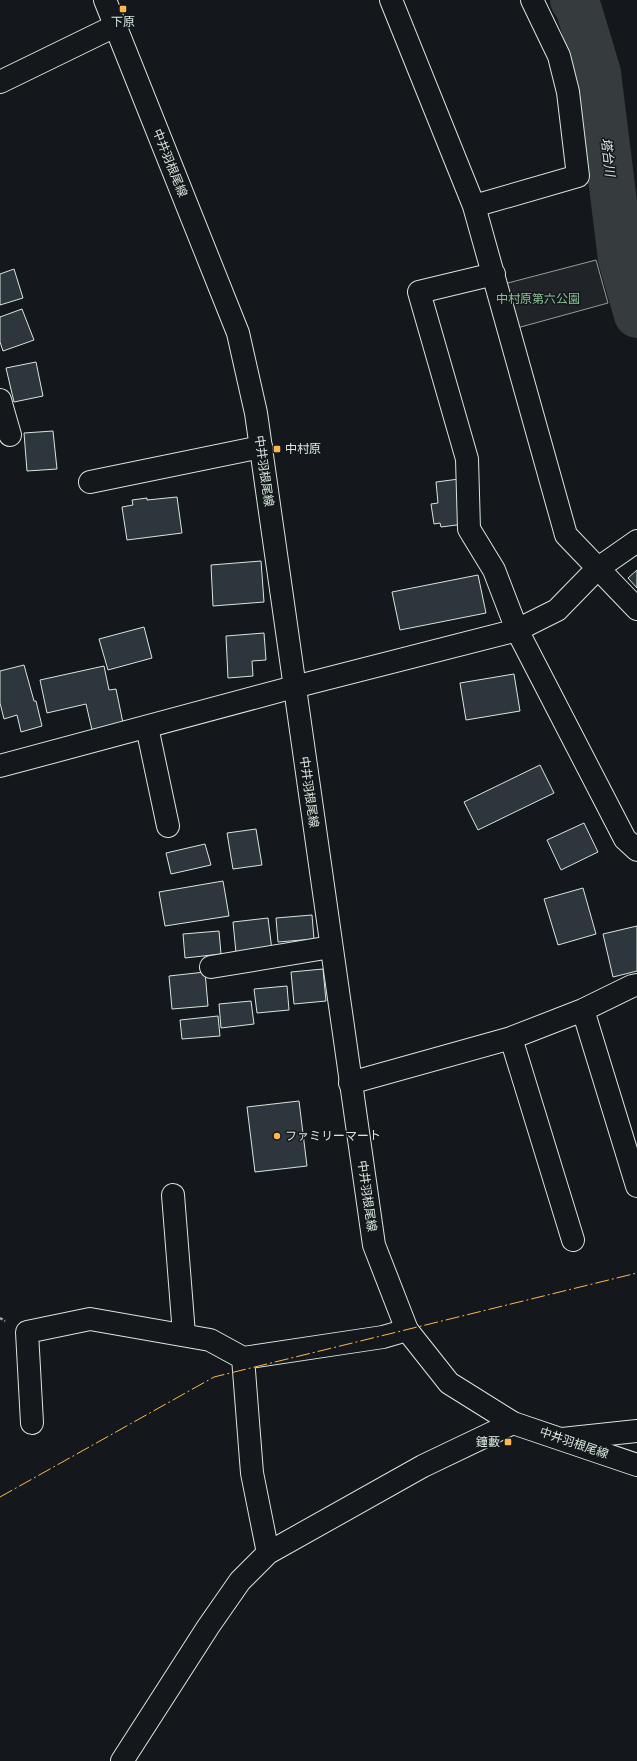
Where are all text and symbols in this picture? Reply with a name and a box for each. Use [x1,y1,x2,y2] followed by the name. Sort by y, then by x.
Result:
[118,4,128,14] marker: 下原
[111,15,135,29] place label: 下原
[150,127,190,199] street label: 中井羽根尾線
[598,137,618,179] water label: 塔台川
[496,292,580,306] park label: 中村原第六公園
[252,434,276,508] street label: 中井羽根尾線
[285,442,321,456] place label: 中村原
[272,444,282,454] marker: 中村原
[297,755,321,829] street label: 中井羽根尾線
[285,1129,381,1143] place label: ファミリーマート
[272,1131,282,1141] marker: ファミリーマート
[355,1159,379,1233] street label: 中井羽根尾線
[538,1425,610,1461] street label: 中井羽根尾線
[476,1435,500,1449] place label: 鐘藪
[503,1437,513,1447] marker: 鐘藪

